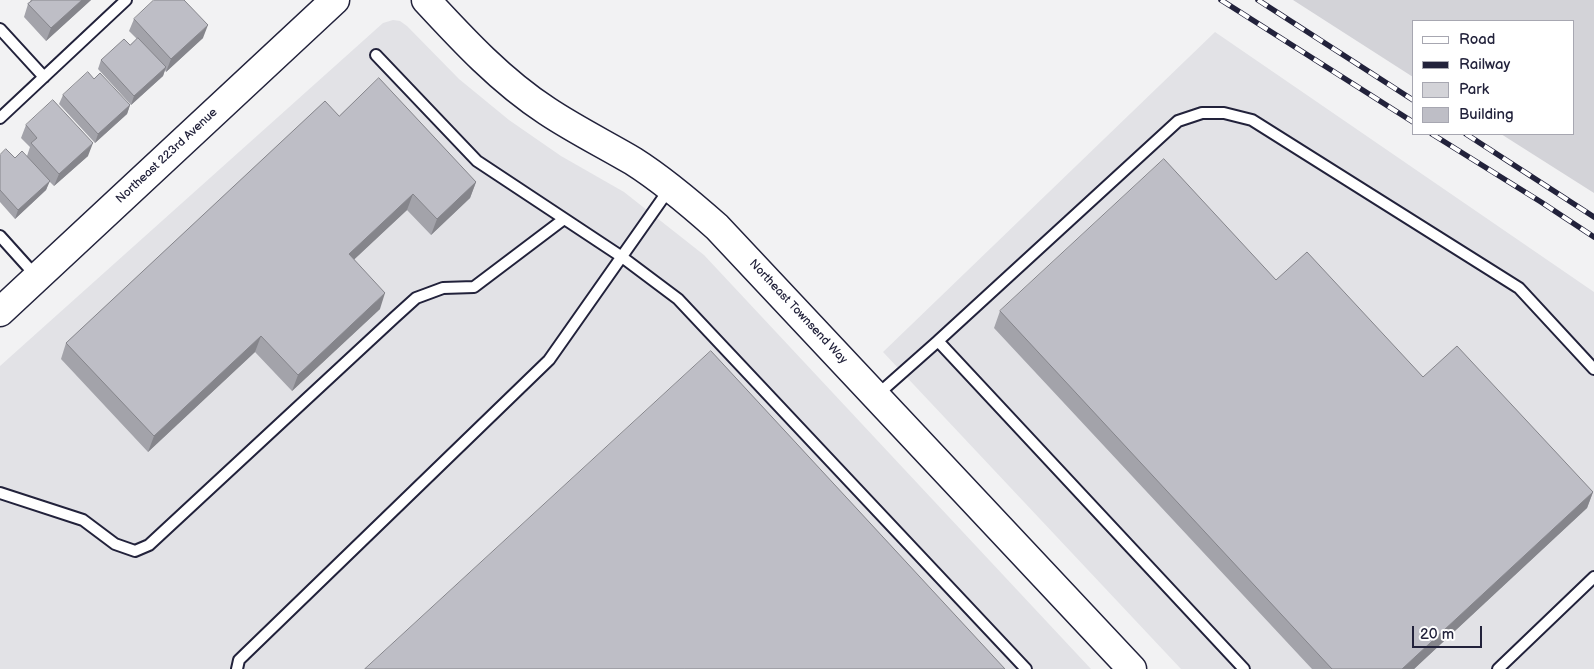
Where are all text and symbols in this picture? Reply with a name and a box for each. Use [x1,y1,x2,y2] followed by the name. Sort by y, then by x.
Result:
[1412,20,1574,135] legend
[1459,30,1495,49] text: Road
[1459,55,1510,74] text: Railway
[1459,80,1489,99] text: Park
[113,105,221,207] street label: Northeast 223rd Avenue
[1459,105,1514,124] text: Building
[746,257,850,367] street label: Northeast Townsend Way
[1414,616,1484,648] scale bar
[1420,625,1454,644] text: 20 m

